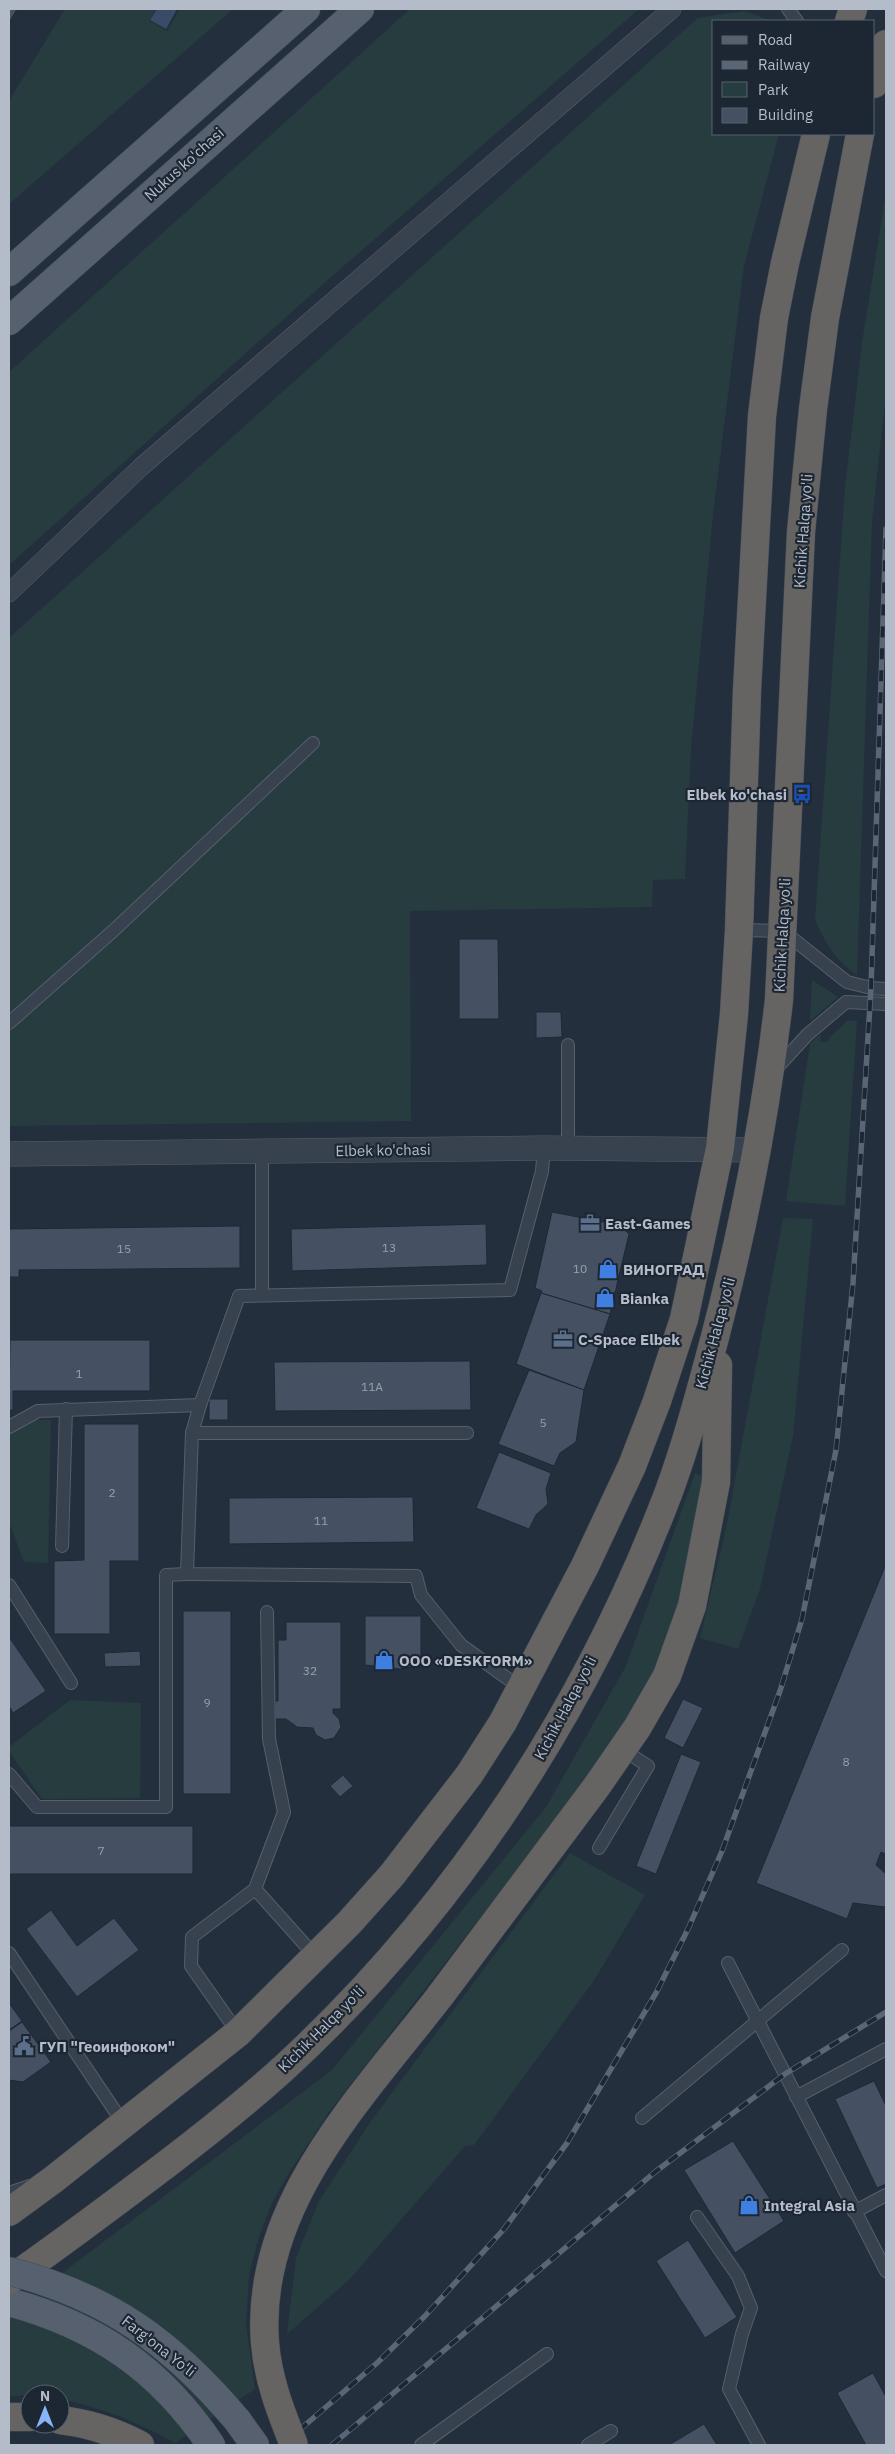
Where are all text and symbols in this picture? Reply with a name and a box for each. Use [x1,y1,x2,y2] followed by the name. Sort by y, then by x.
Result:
[712,20,875,135] legend
[758,30,793,49] text: Road
[758,55,811,74] text: Railway
[758,80,788,99] text: Park
[758,105,813,124] text: Building
[140,123,228,205] street label: Nukus ko'chasi
[790,473,816,589] street label: Kichik Halqa yo'li
[791,783,813,805] bus stop icon: Elbek ko'chasi
[686,785,787,804] place label: Elbek ko'chasi
[770,877,794,993] street label: Kichik Halqa yo'li
[335,1140,431,1160] street label: Elbek ko'chasi
[579,1212,601,1234] office icon: East-Games
[605,1214,691,1233] place label: East-Games
[382,1240,396,1255] house number: 13
[117,1241,131,1256] house number: 15
[597,1258,619,1280] shop icon: ВИНОГРАД
[623,1260,704,1279] place label: ВИНОГРАД
[573,1261,587,1276] house number: 10
[691,1275,739,1391] street label: Kichik Halqa yo'li
[594,1287,616,1309] shop icon: Bianka
[620,1289,669,1308] place label: Bianka
[552,1328,574,1350] office icon: C-Space Elbek
[578,1330,680,1349] place label: C-Space Elbek
[75,1366,83,1381] house number: 1
[361,1379,383,1394] house number: 11A
[539,1415,547,1430] house number: 5
[108,1485,116,1500] house number: 2
[314,1513,328,1528] house number: 11
[373,1649,395,1671] shop icon: ООО «DESKFORM»
[399,1651,532,1670] place label: ООО «DESKFORM»
[530,1653,600,1763] street label: Kichik Halqa yo'li
[303,1663,317,1678] house number: 32
[203,1695,211,1710] house number: 9
[842,1754,850,1769] house number: 8
[97,1843,105,1858] house number: 7
[274,1982,368,2076] street label: Kichik Halqa yo'li
[13,2035,35,2057] public building icon: ГУП "Геоинфоком"
[39,2037,175,2056] place label: ГУП "Геоинфоком"
[738,2194,760,2216] shop icon: Integral Asia
[764,2196,855,2215] place label: Integral Asia
[118,2311,200,2381] street label: Farg'ona Yo'li
[20,2384,70,2434] north arrow
[40,2387,50,2405] text: N

